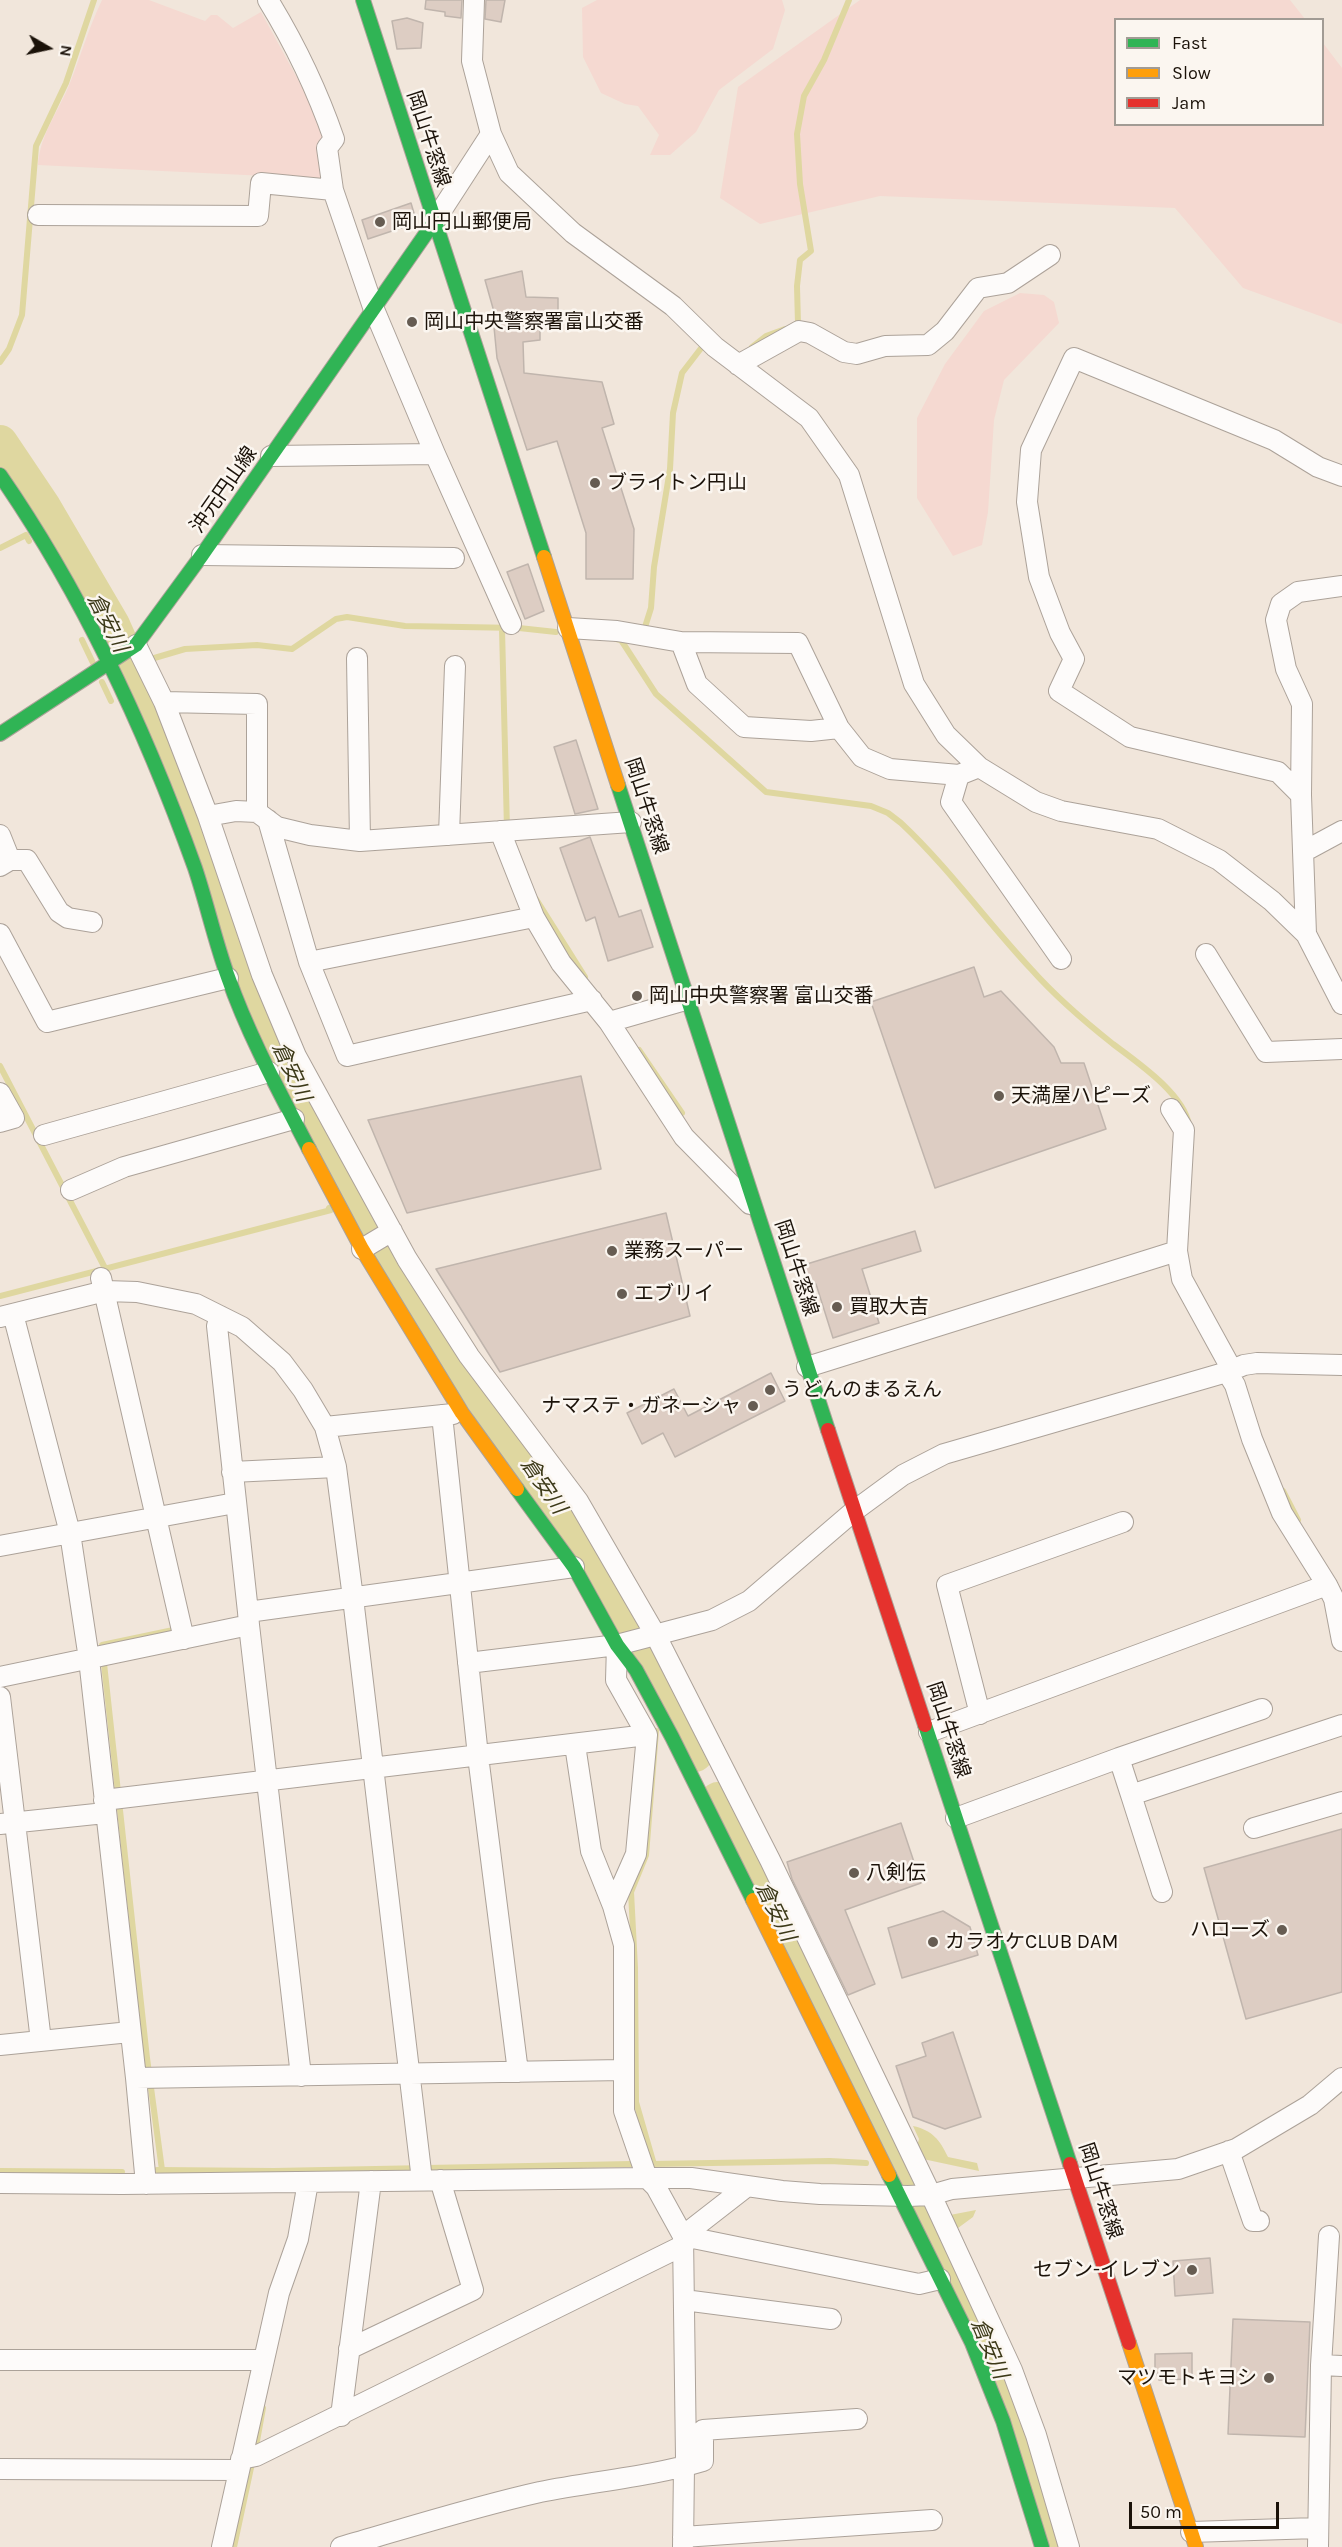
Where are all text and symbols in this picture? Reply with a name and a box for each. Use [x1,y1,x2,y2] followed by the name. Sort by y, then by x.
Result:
[18,18,78,78] north arrow
[1114,18,1324,126] legend
[1172,32,1207,54] text: Fast
[56,44,77,58] text: N
[1172,62,1211,84] text: Slow
[401,88,455,190] street label: 岡山牛窓線
[1172,92,1206,114] text: Jam
[392,210,532,234] place label: 岡山円山郵便局
[373,215,387,229] marker: 岡山円山郵便局
[424,310,644,334] place label: 岡山中央警察署富山交番
[405,315,419,329] marker: 岡山中央警察署富山交番
[185,442,263,538] street label: 沖元円山線
[607,471,747,495] place label: ブライトン円山
[588,476,602,490] marker: ブライトン円山
[81,589,133,657] water label: 倉安川
[619,755,673,857] street label: 岡山牛窓線
[649,984,874,1008] place label: 岡山中央警察署 富山交番
[630,989,644,1003] marker: 岡山中央警察署 富山交番
[266,1038,316,1106] water label: 倉安川
[1011,1084,1151,1108] place label: 天満屋ハピーズ
[992,1089,1006,1103] marker: 天満屋ハピーズ
[769,1217,823,1319] street label: 岡山牛窓線
[624,1239,744,1263] place label: 業務スーパー
[605,1244,619,1258] marker: 業務スーパー
[634,1282,714,1306] place label: エブリイ
[615,1287,629,1301] marker: エブリイ
[849,1295,929,1319] place label: 買取大吉
[830,1300,844,1314] marker: 買取大吉
[782,1378,942,1402] place label: うどんのまるえん
[763,1383,777,1397] marker: うどんのまるえん
[541,1394,741,1418] place label: ナマステ・ガネーシャ
[746,1399,760,1413] marker: ナマステ・ガネーシャ
[515,1453,571,1519] water label: 倉安川
[921,1679,975,1781] street label: 岡山牛窓線
[866,1861,926,1885] place label: 八剣伝
[847,1866,861,1880] marker: 八剣伝
[750,1878,800,1946] water label: 倉安川
[1190,1918,1270,1942] place label: ハローズ
[1275,1923,1289,1937] marker: ハローズ
[945,1930,1118,1954] place label: カラオケCLUB DAM
[926,1935,940,1949] marker: カラオケCLUB DAM
[1073,2140,1127,2242] street label: 岡山牛窓線
[1033,2258,1180,2282] place label: セブン-イレブン
[1185,2263,1199,2277] marker: セブン-イレブン
[965,2315,1013,2383] water label: 倉安川
[1117,2366,1257,2390] place label: マツモトキヨシ
[1262,2371,1276,2385] marker: マツモトキヨシ
[1132,2490,1282,2528] scale bar
[1140,2501,1182,2523] text: 50 m

